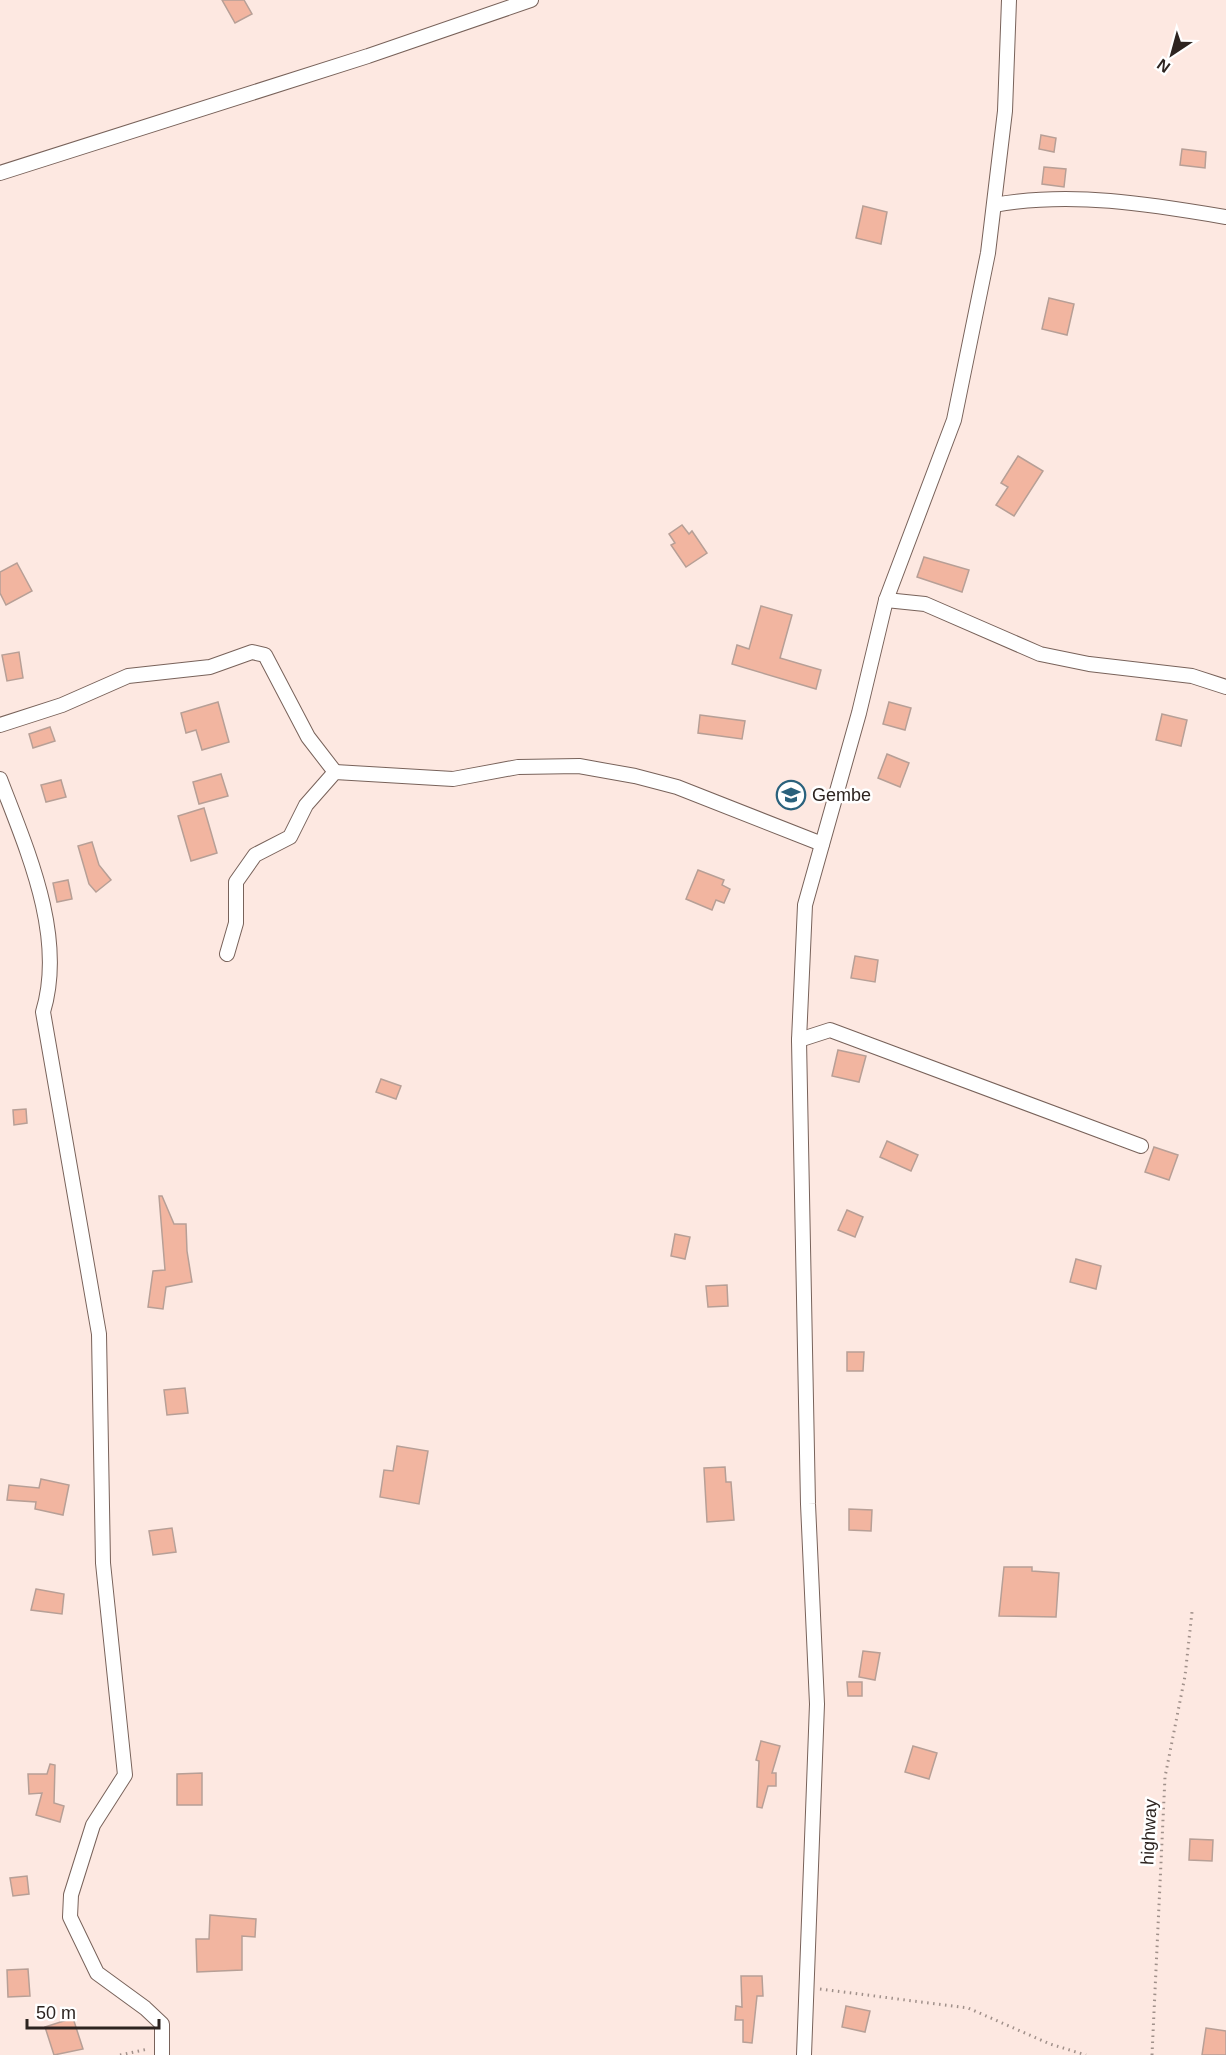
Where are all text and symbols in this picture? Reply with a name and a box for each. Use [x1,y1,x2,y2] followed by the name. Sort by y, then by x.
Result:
[1142,24,1202,84] north arrow
[1154,55,1173,76] text: N
[775,779,807,811] school or university icon: Gembe
[812,785,871,805] place label: Gembe
[1137,1798,1161,1866] street label: highway
[27,1992,159,2030] scale bar
[36,2003,76,2023] text: 50 m

